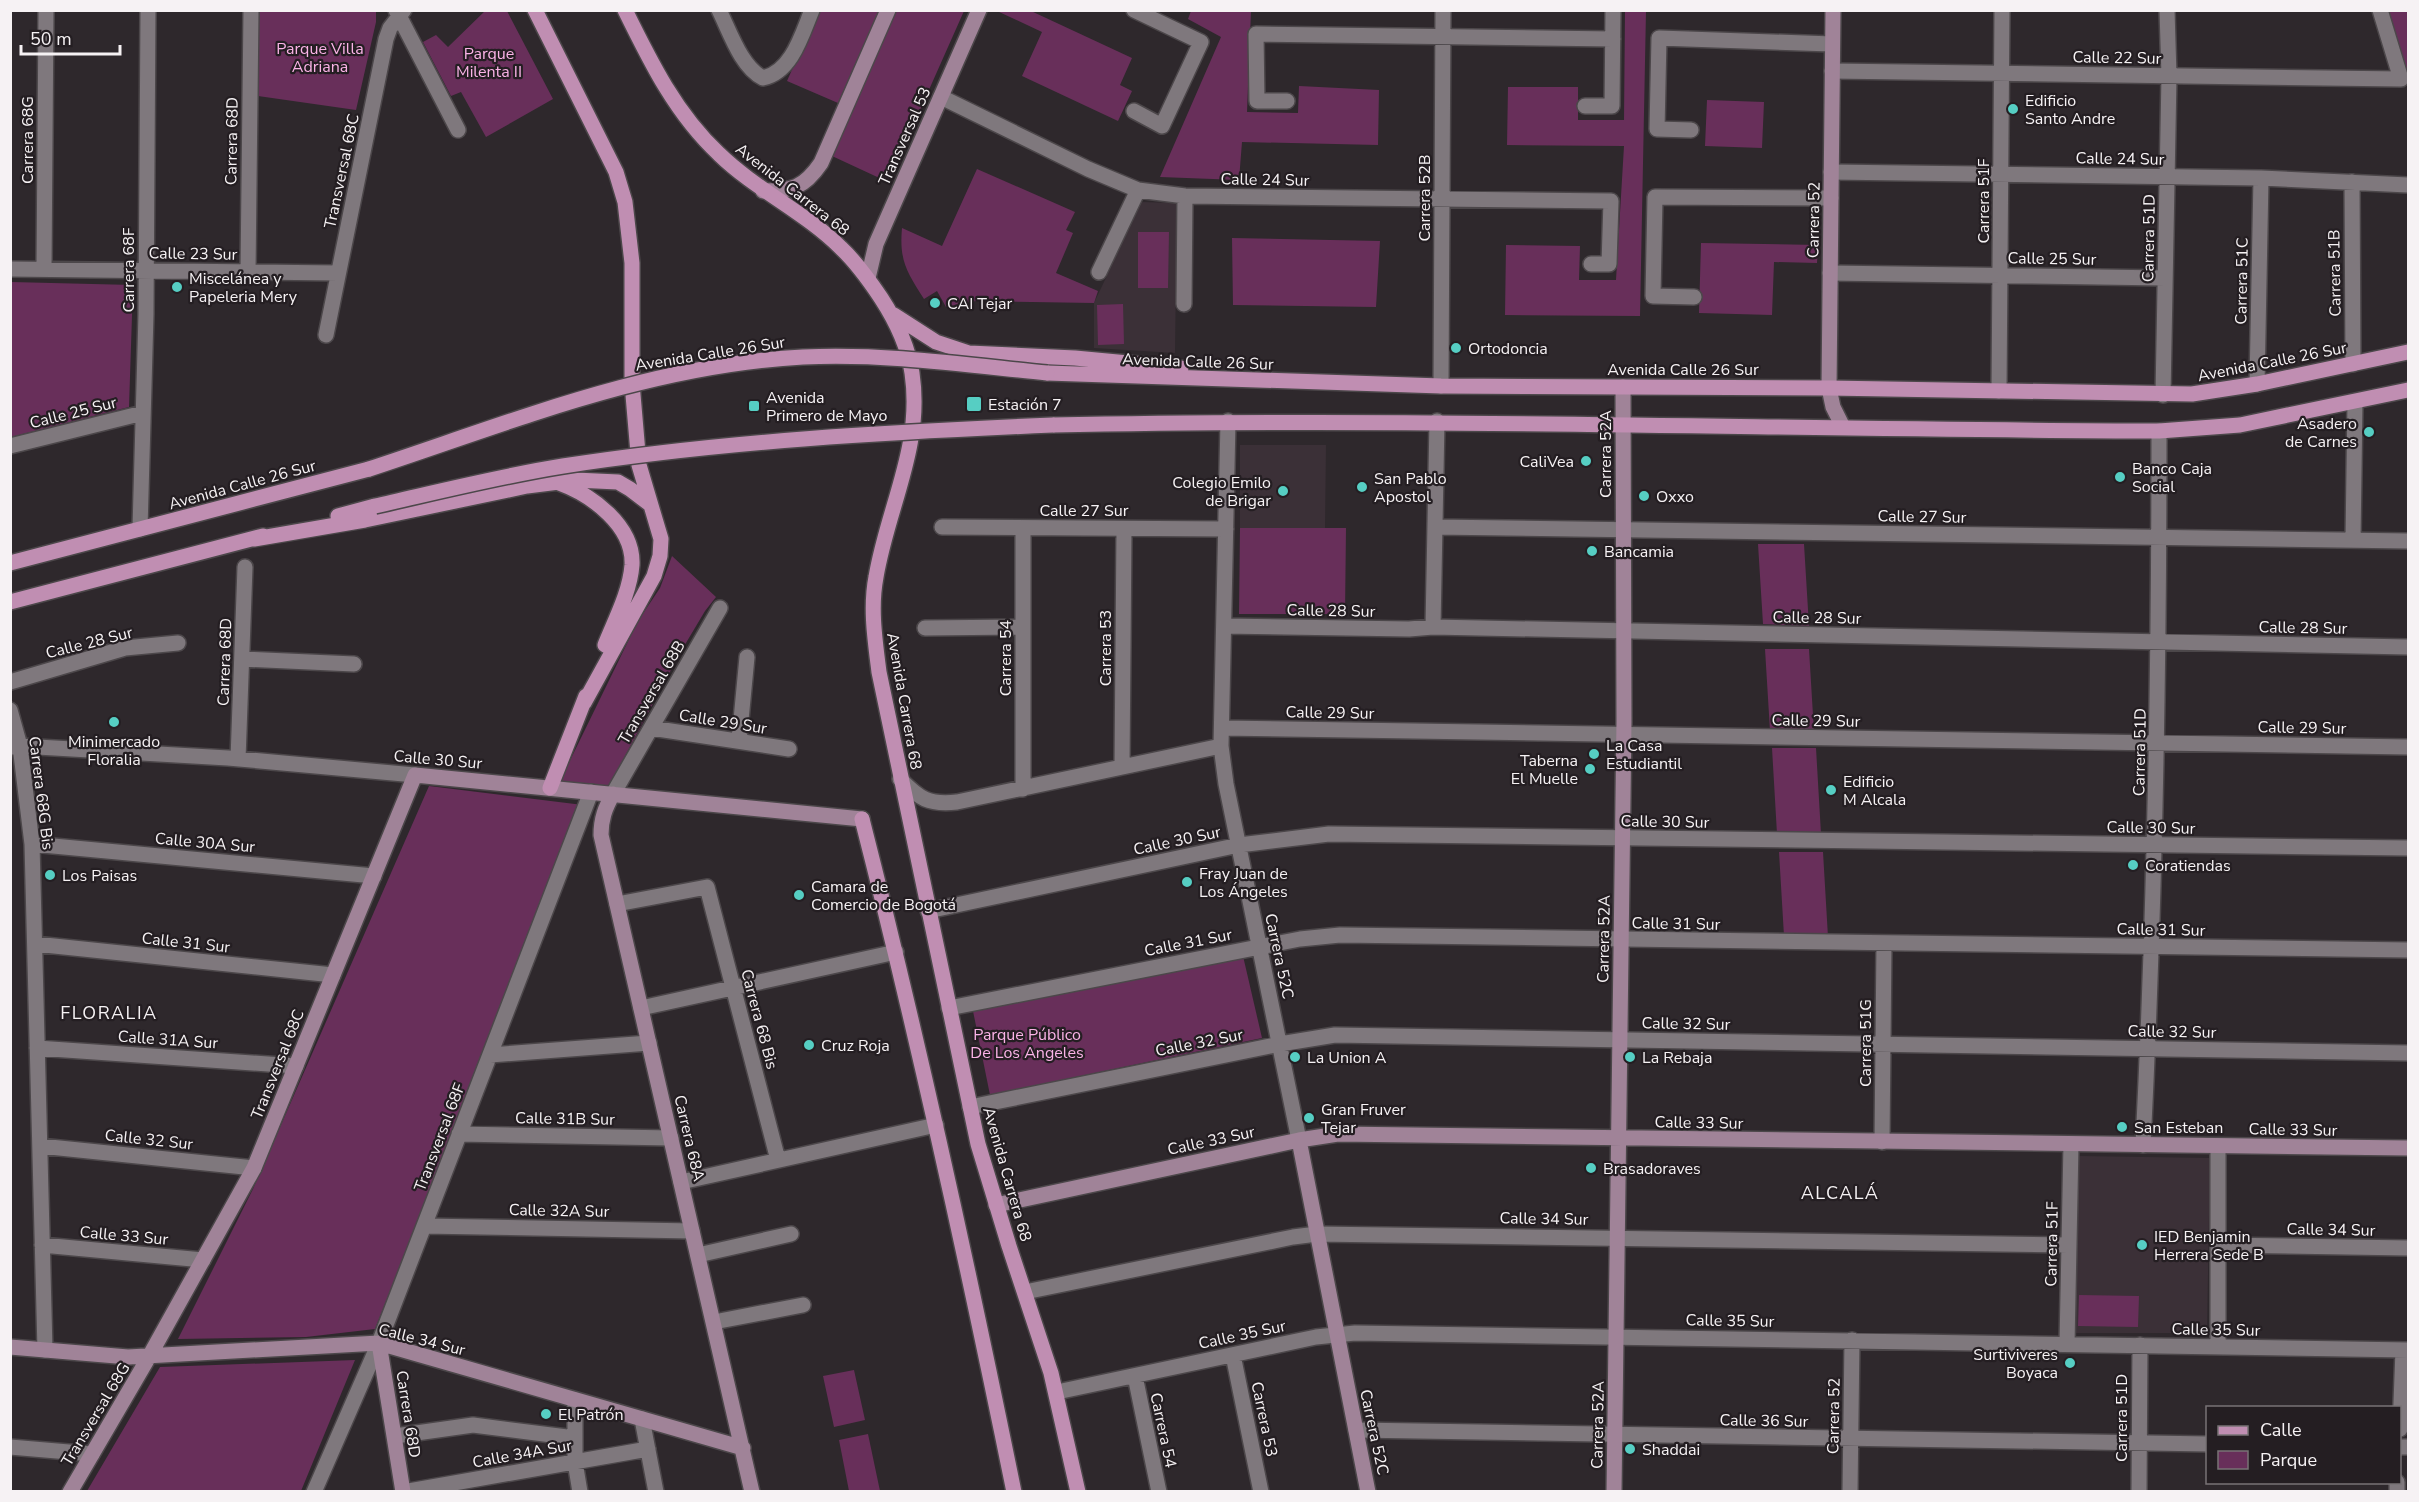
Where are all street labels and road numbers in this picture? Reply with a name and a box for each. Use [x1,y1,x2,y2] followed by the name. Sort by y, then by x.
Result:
[2072,46,2162,70] street label: Calle 22 Sur
[873,84,936,189] street label: Transversal 53
[17,96,39,184] street label: Carrera 68G
[220,97,244,185] street label: Carrera 68D
[319,112,365,230] street label: Transversal 68C
[731,138,854,241] street label: Avenida Carrera 68
[2075,147,2165,171] street label: Calle 24 Sur
[1414,154,1436,242] street label: Carrera 52B
[1973,158,1995,244] street label: Carrera 51F
[1220,168,1310,192] street label: Calle 24 Sur
[1802,182,1826,258] street label: Carrera 52
[2137,194,2161,282] street label: Carrera 51D
[118,227,140,313] street label: Carrera 68F
[2323,229,2347,317] street label: Carrera 51B
[2230,237,2254,325] street label: Carrera 51C
[148,242,238,266] street label: Calle 23 Sur
[2007,247,2097,271] street label: Calle 25 Sur
[634,331,787,377] street label: Avenida Calle 26 Sur
[2196,337,2349,387] street label: Avenida Calle 26 Sur
[1122,348,1274,376] street label: Avenida Calle 26 Sur
[1607,359,1759,381] street label: Avenida Calle 26 Sur
[27,391,119,434] street label: Calle 25 Sur
[1595,410,1617,498] street label: Carrera 52A
[166,455,319,515] street label: Avenida Calle 26 Sur
[1040,500,1129,522] street label: Calle 27 Sur
[1877,505,1967,529] street label: Calle 27 Sur
[1286,599,1376,623] street label: Calle 28 Sur
[1772,606,1862,630] street label: Calle 28 Sur
[1095,610,1117,686] street label: Carrera 53
[2258,616,2348,640] street label: Calle 28 Sur
[212,618,238,706] street label: Carrera 68D
[995,619,1017,696] street label: Carrera 54
[43,621,135,664] street label: Calle 28 Sur
[881,631,927,771] street label: Avenida Carrera 68
[613,637,691,748] street label: Transversal 68B
[1285,701,1375,725] street label: Calle 29 Sur
[677,704,769,740] street label: Calle 29 Sur
[2128,708,2152,796] street label: Carrera 51D
[1771,709,1861,733] street label: Calle 29 Sur
[2257,716,2347,740] street label: Calle 29 Sur
[23,735,59,851] street label: Carrera 68G Bis
[393,745,483,775] street label: Calle 30 Sur
[1620,810,1710,834] street label: Calle 30 Sur
[2106,816,2196,840] street label: Calle 30 Sur
[1131,821,1223,861] street label: Calle 30 Sur
[154,828,256,858] street label: Calle 30A Sur
[1592,895,1616,983] street label: Carrera 52A
[1259,911,1299,1001] street label: Carrera 52C
[1631,912,1721,936] street label: Calle 31 Sur
[2116,918,2206,942] street label: Calle 31 Sur
[1142,924,1234,962] street label: Calle 31 Sur
[141,927,232,959] street label: Calle 31 Sur
[735,967,783,1072] street label: Carrera 68 Bis
[1855,999,1877,1087] street label: Carrera 51G
[246,1006,310,1122] street label: Transversal 68C
[1641,1012,1731,1036] street label: Calle 32 Sur
[2127,1020,2217,1044] street label: Calle 32 Sur
[1153,1024,1245,1062] street label: Calle 32 Sur
[117,1026,219,1054] street label: Calle 31A Sur
[409,1080,471,1195] street label: Transversal 68F
[668,1093,710,1184] street label: Carrera 68A
[977,1104,1037,1244] street label: Avenida Carrera 68
[515,1107,615,1131] street label: Calle 31B Sur
[1654,1111,1744,1135] street label: Calle 33 Sur
[2248,1118,2338,1142] street label: Calle 33 Sur
[1165,1121,1257,1161] street label: Calle 33 Sur
[104,1124,195,1156] street label: Calle 32 Sur
[509,1199,610,1223] street label: Calle 32A Sur
[2040,1201,2064,1287] street label: Carrera 51F
[1499,1207,1589,1231] street label: Calle 34 Sur
[2286,1218,2376,1242] street label: Calle 34 Sur
[79,1221,169,1251] street label: Calle 33 Sur
[1685,1309,1775,1333] street label: Calle 35 Sur
[1196,1315,1288,1355] street label: Calle 35 Sur
[2171,1318,2261,1342] street label: Calle 35 Sur
[376,1319,468,1361] street label: Calle 34 Sur
[56,1359,135,1470] street label: Transversal 68G
[390,1369,426,1459] street label: Carrera 68D
[2111,1374,2133,1462] street label: Carrera 51D
[1822,1378,1846,1454] street label: Carrera 52
[1245,1380,1283,1459] street label: Carrera 53
[1586,1381,1610,1469] street label: Carrera 52A
[1354,1387,1394,1477] street label: Carrera 52C
[1144,1391,1182,1470] street label: Carrera 54
[1719,1409,1809,1433] street label: Calle 36 Sur
[471,1434,574,1474] street label: Calle 34A Sur

